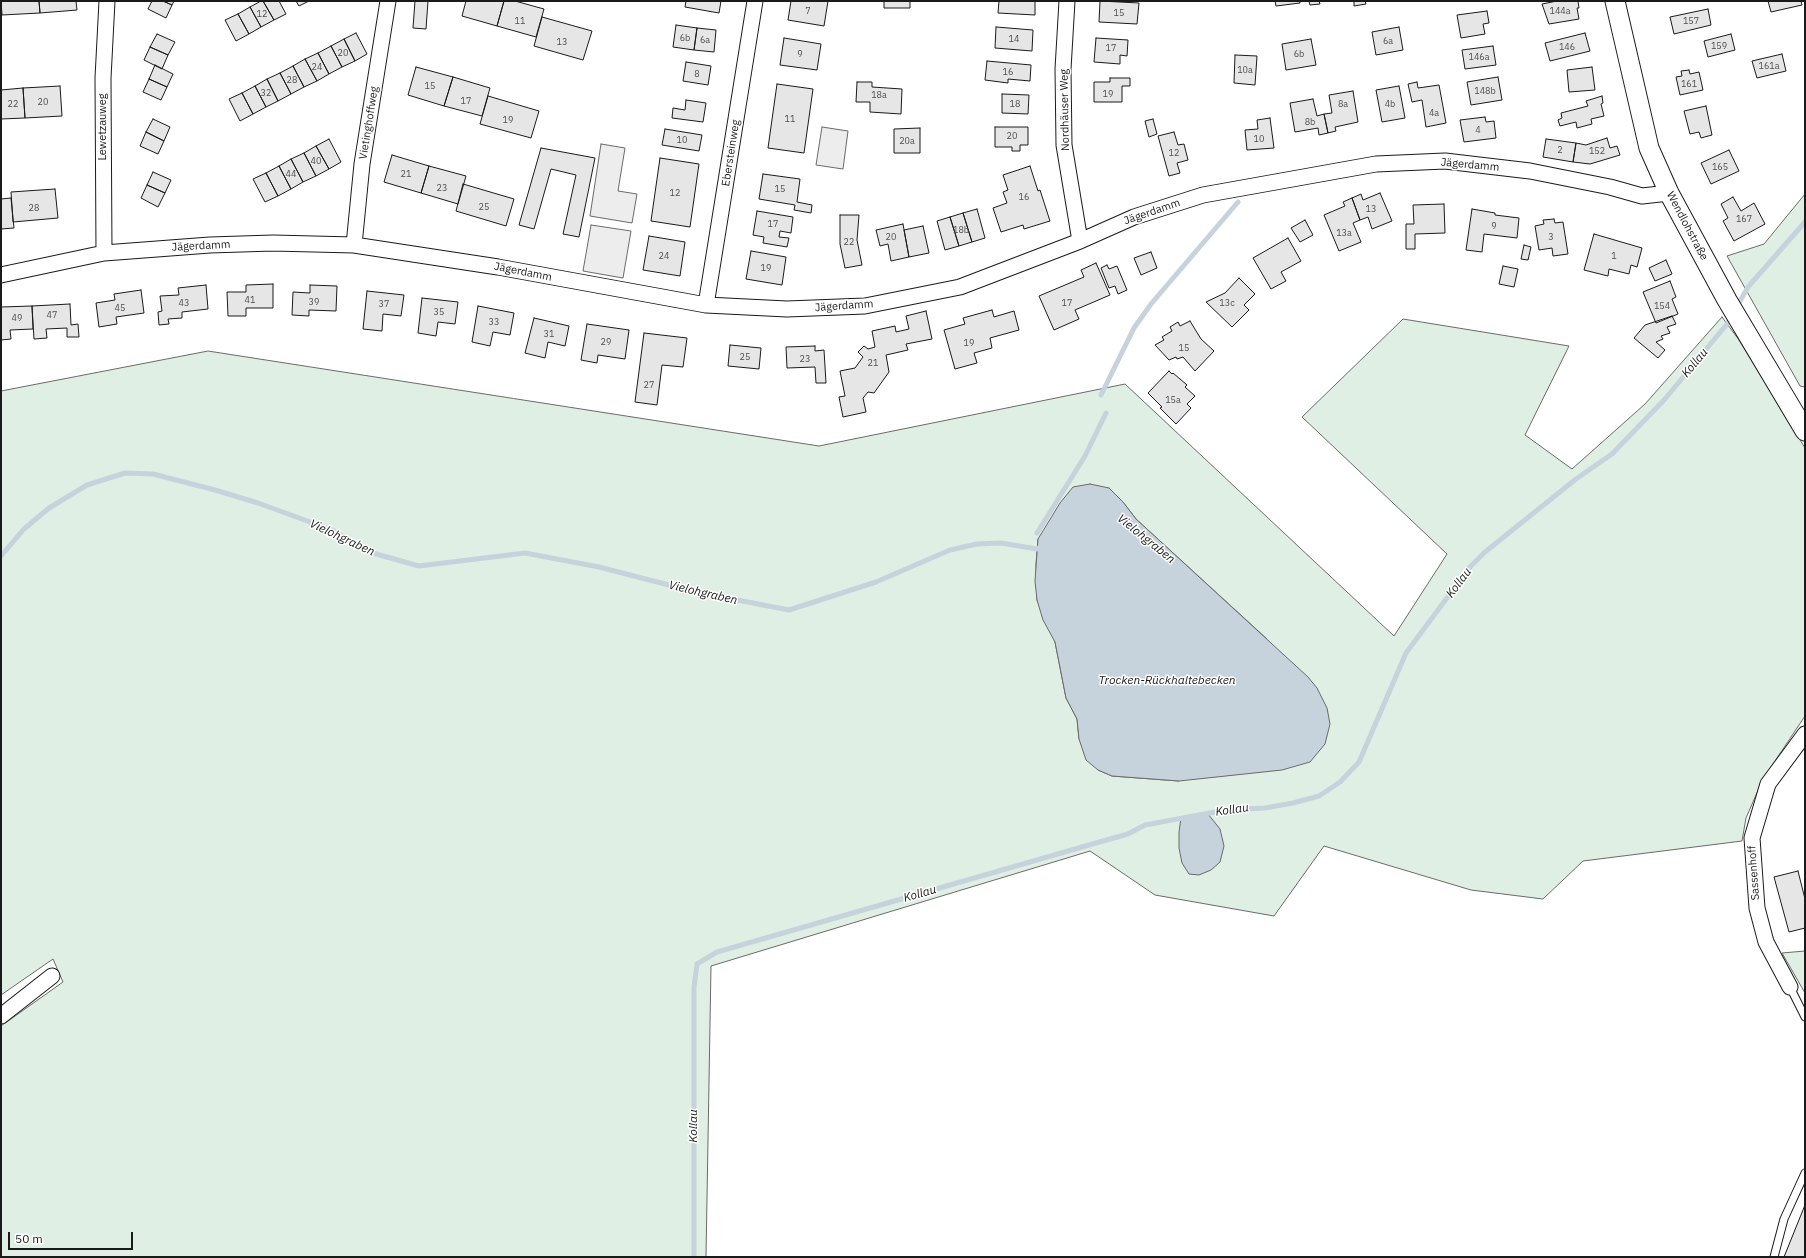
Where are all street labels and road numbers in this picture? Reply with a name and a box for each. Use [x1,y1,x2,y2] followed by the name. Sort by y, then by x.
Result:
[1058,69,1072,151] street label: Nordhäuser Weg
[357,85,381,161] street label: Vietinghoffweg
[96,93,110,161] street label: Lewetzauweg
[719,119,743,187] street label: Ebersteinweg
[1440,156,1500,174] street label: Jägerdamm
[1663,189,1711,263] street label: Wendlohstraße
[1122,196,1182,228] street label: Jägerdamm
[171,238,231,254] street label: Jägerdamm
[493,260,553,284] street label: Jägerdamm
[814,297,874,315] street label: Jägerdamm
[1746,845,1762,901] street label: Sassenhoff

